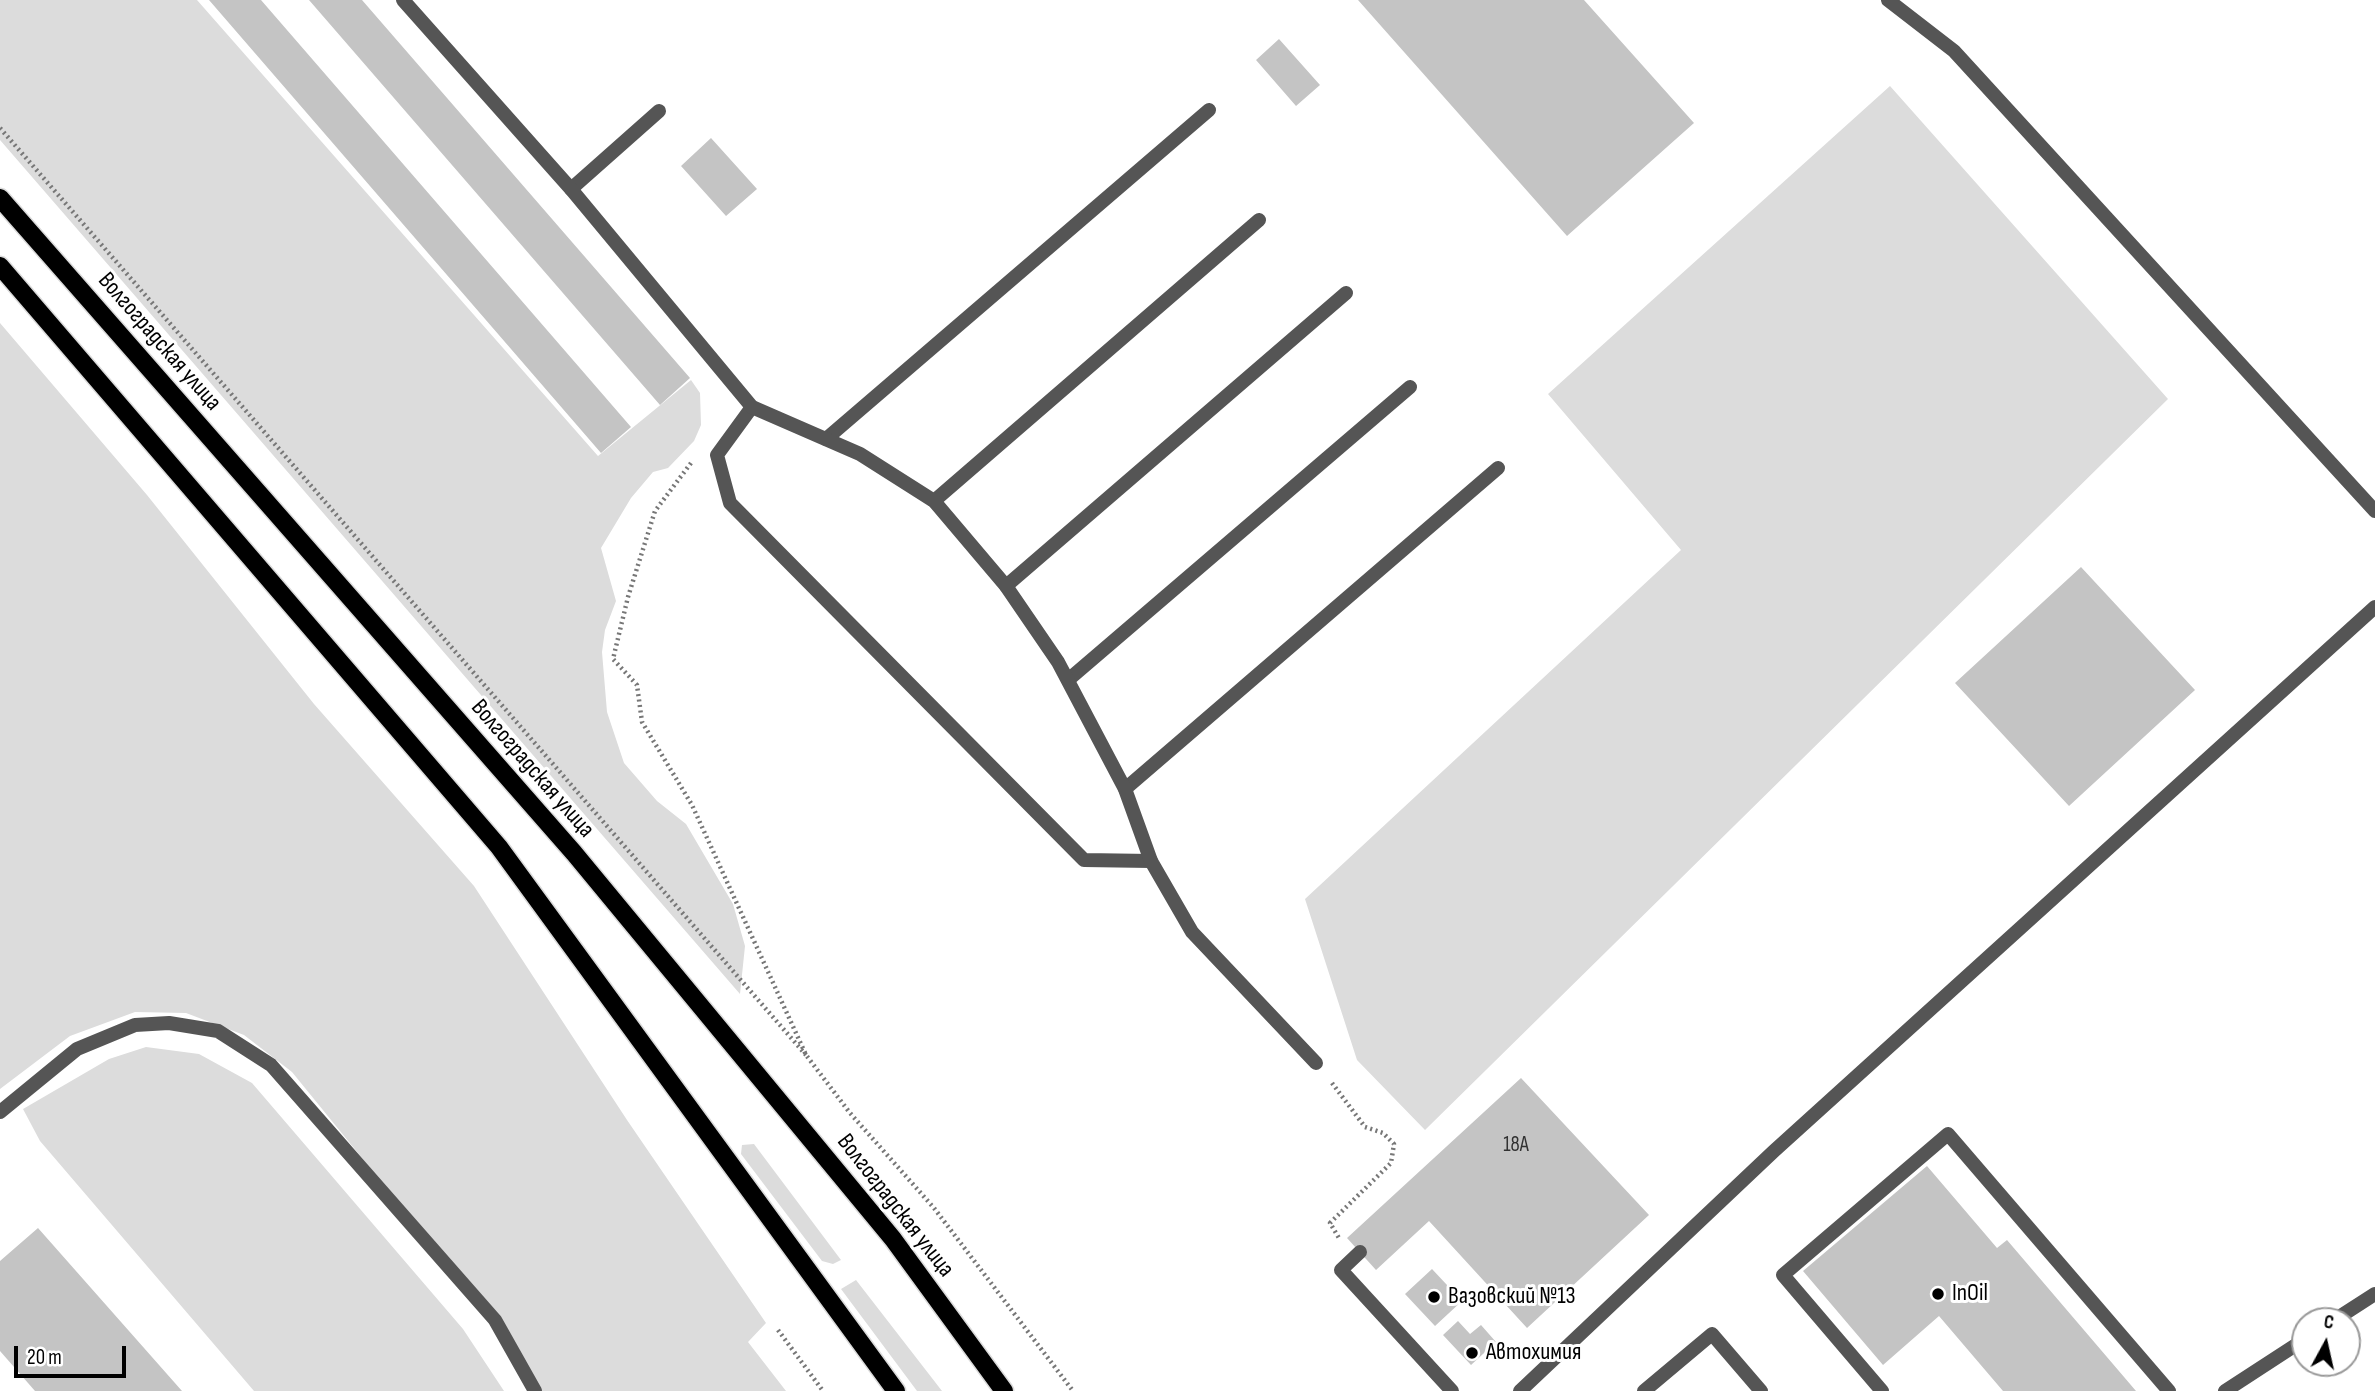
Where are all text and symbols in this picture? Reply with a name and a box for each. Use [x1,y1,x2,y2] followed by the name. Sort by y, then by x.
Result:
[91,267,227,417] street label: Волгоградская улица
[464,694,600,844] street label: Волгоградская улица
[830,1129,960,1283] street label: Волгоградская улица
[1503,1133,1529,1159] house number: 18А
[1952,1280,1988,1308] place label: InOil
[1448,1283,1576,1311] place label: Вазовский №13
[1930,1286,1946,1302] marker: InOil
[1426,1289,1442,1305] marker: Вазовский №13
[2291,1307,2361,1377] north arrow
[2322,1311,2335,1335] text: С
[18,1332,130,1376] scale bar
[1486,1339,1581,1367] place label: Автохимия
[27,1345,62,1370] text: 20 m
[1464,1345,1480,1361] marker: Автохимия

